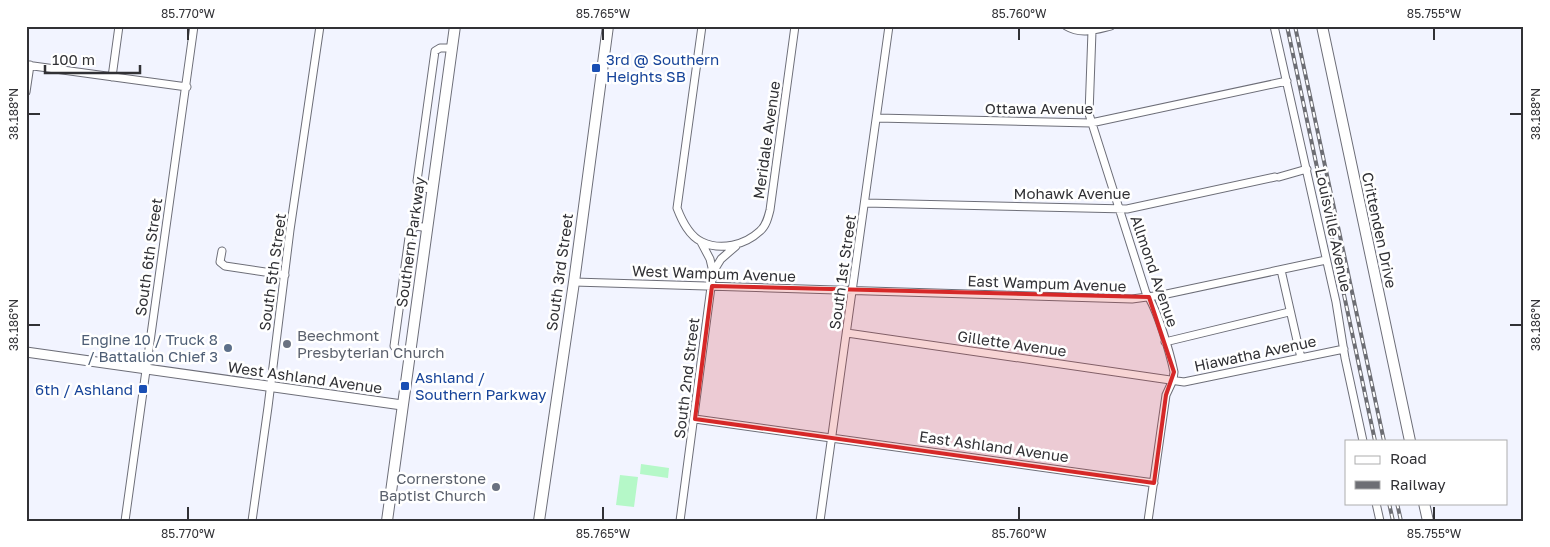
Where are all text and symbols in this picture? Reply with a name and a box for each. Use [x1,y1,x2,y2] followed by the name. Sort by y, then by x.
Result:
[161,6,216,21] text: 85.770°W
[576,6,631,21] text: 85.765°W
[991,6,1047,21] text: 85.760°W
[1407,6,1462,21] text: 85.755°W
[45,42,140,74] scale bar
[52,50,95,68] text: 100 m
[606,50,719,85] place label: 3rd @ Southern Heights SB
[590,62,602,74] marker: 3rd @ Southern Heights SB
[749,79,783,200] street label: Meridale Avenue
[6,88,21,140] text: 38.188°N
[1528,88,1543,140] text: 38.188°N
[985,99,1093,117] street label: Ottawa Avenue
[1312,167,1356,294] street label: Louisville Avenue
[1359,170,1401,290] street label: Crittenden Drive
[392,175,428,308] street label: Southern Parkway
[1014,184,1131,202] street label: Mohawk Avenue
[131,197,165,317] street label: South 6th Street
[255,212,289,332] street label: South 5th Street
[542,212,576,332] street label: South 3rd Street
[825,213,859,331] street label: South 1st Street
[1127,213,1183,329] street label: Allmond Avenue
[632,261,797,285] street label: West Wampum Avenue
[967,271,1127,295] street label: East Wampum Avenue
[6,299,21,351] text: 38.186°N
[1528,299,1543,351] text: 38.186°N
[670,316,702,440] street label: South 2nd Street
[297,326,445,361] place label: Beechmont Presbyterian Church
[956,326,1068,360] street label: Gillette Avenue
[81,330,218,365] place label: Engine 10 / Truck 8 / Battalion Chief 3
[1192,331,1318,375] street label: Hiawatha Avenue
[281,338,293,350] marker: Beechmont Presbyterian Church
[222,342,234,354] marker: Engine 10 / Truck 8 / Battalion Chief 3
[227,357,384,397] street label: West Ashland Avenue
[415,368,547,403] place label: Ashland / Southern Parkway
[35,380,133,398] place label: 6th / Ashland
[399,380,411,392] marker: Ashland / Southern Parkway
[137,383,149,395] marker: 6th / Ashland
[918,427,1070,465] street label: East Ashland Avenue
[1345,440,1508,504] legend
[1390,449,1427,467] text: Road
[379,469,486,504] place label: Cornerstone Baptist Church
[1390,475,1446,493] text: Railway
[490,481,502,493] marker: Cornerstone Baptist Church
[161,526,216,541] text: 85.770°W
[576,526,631,541] text: 85.765°W
[991,526,1047,541] text: 85.760°W
[1407,526,1462,541] text: 85.755°W

